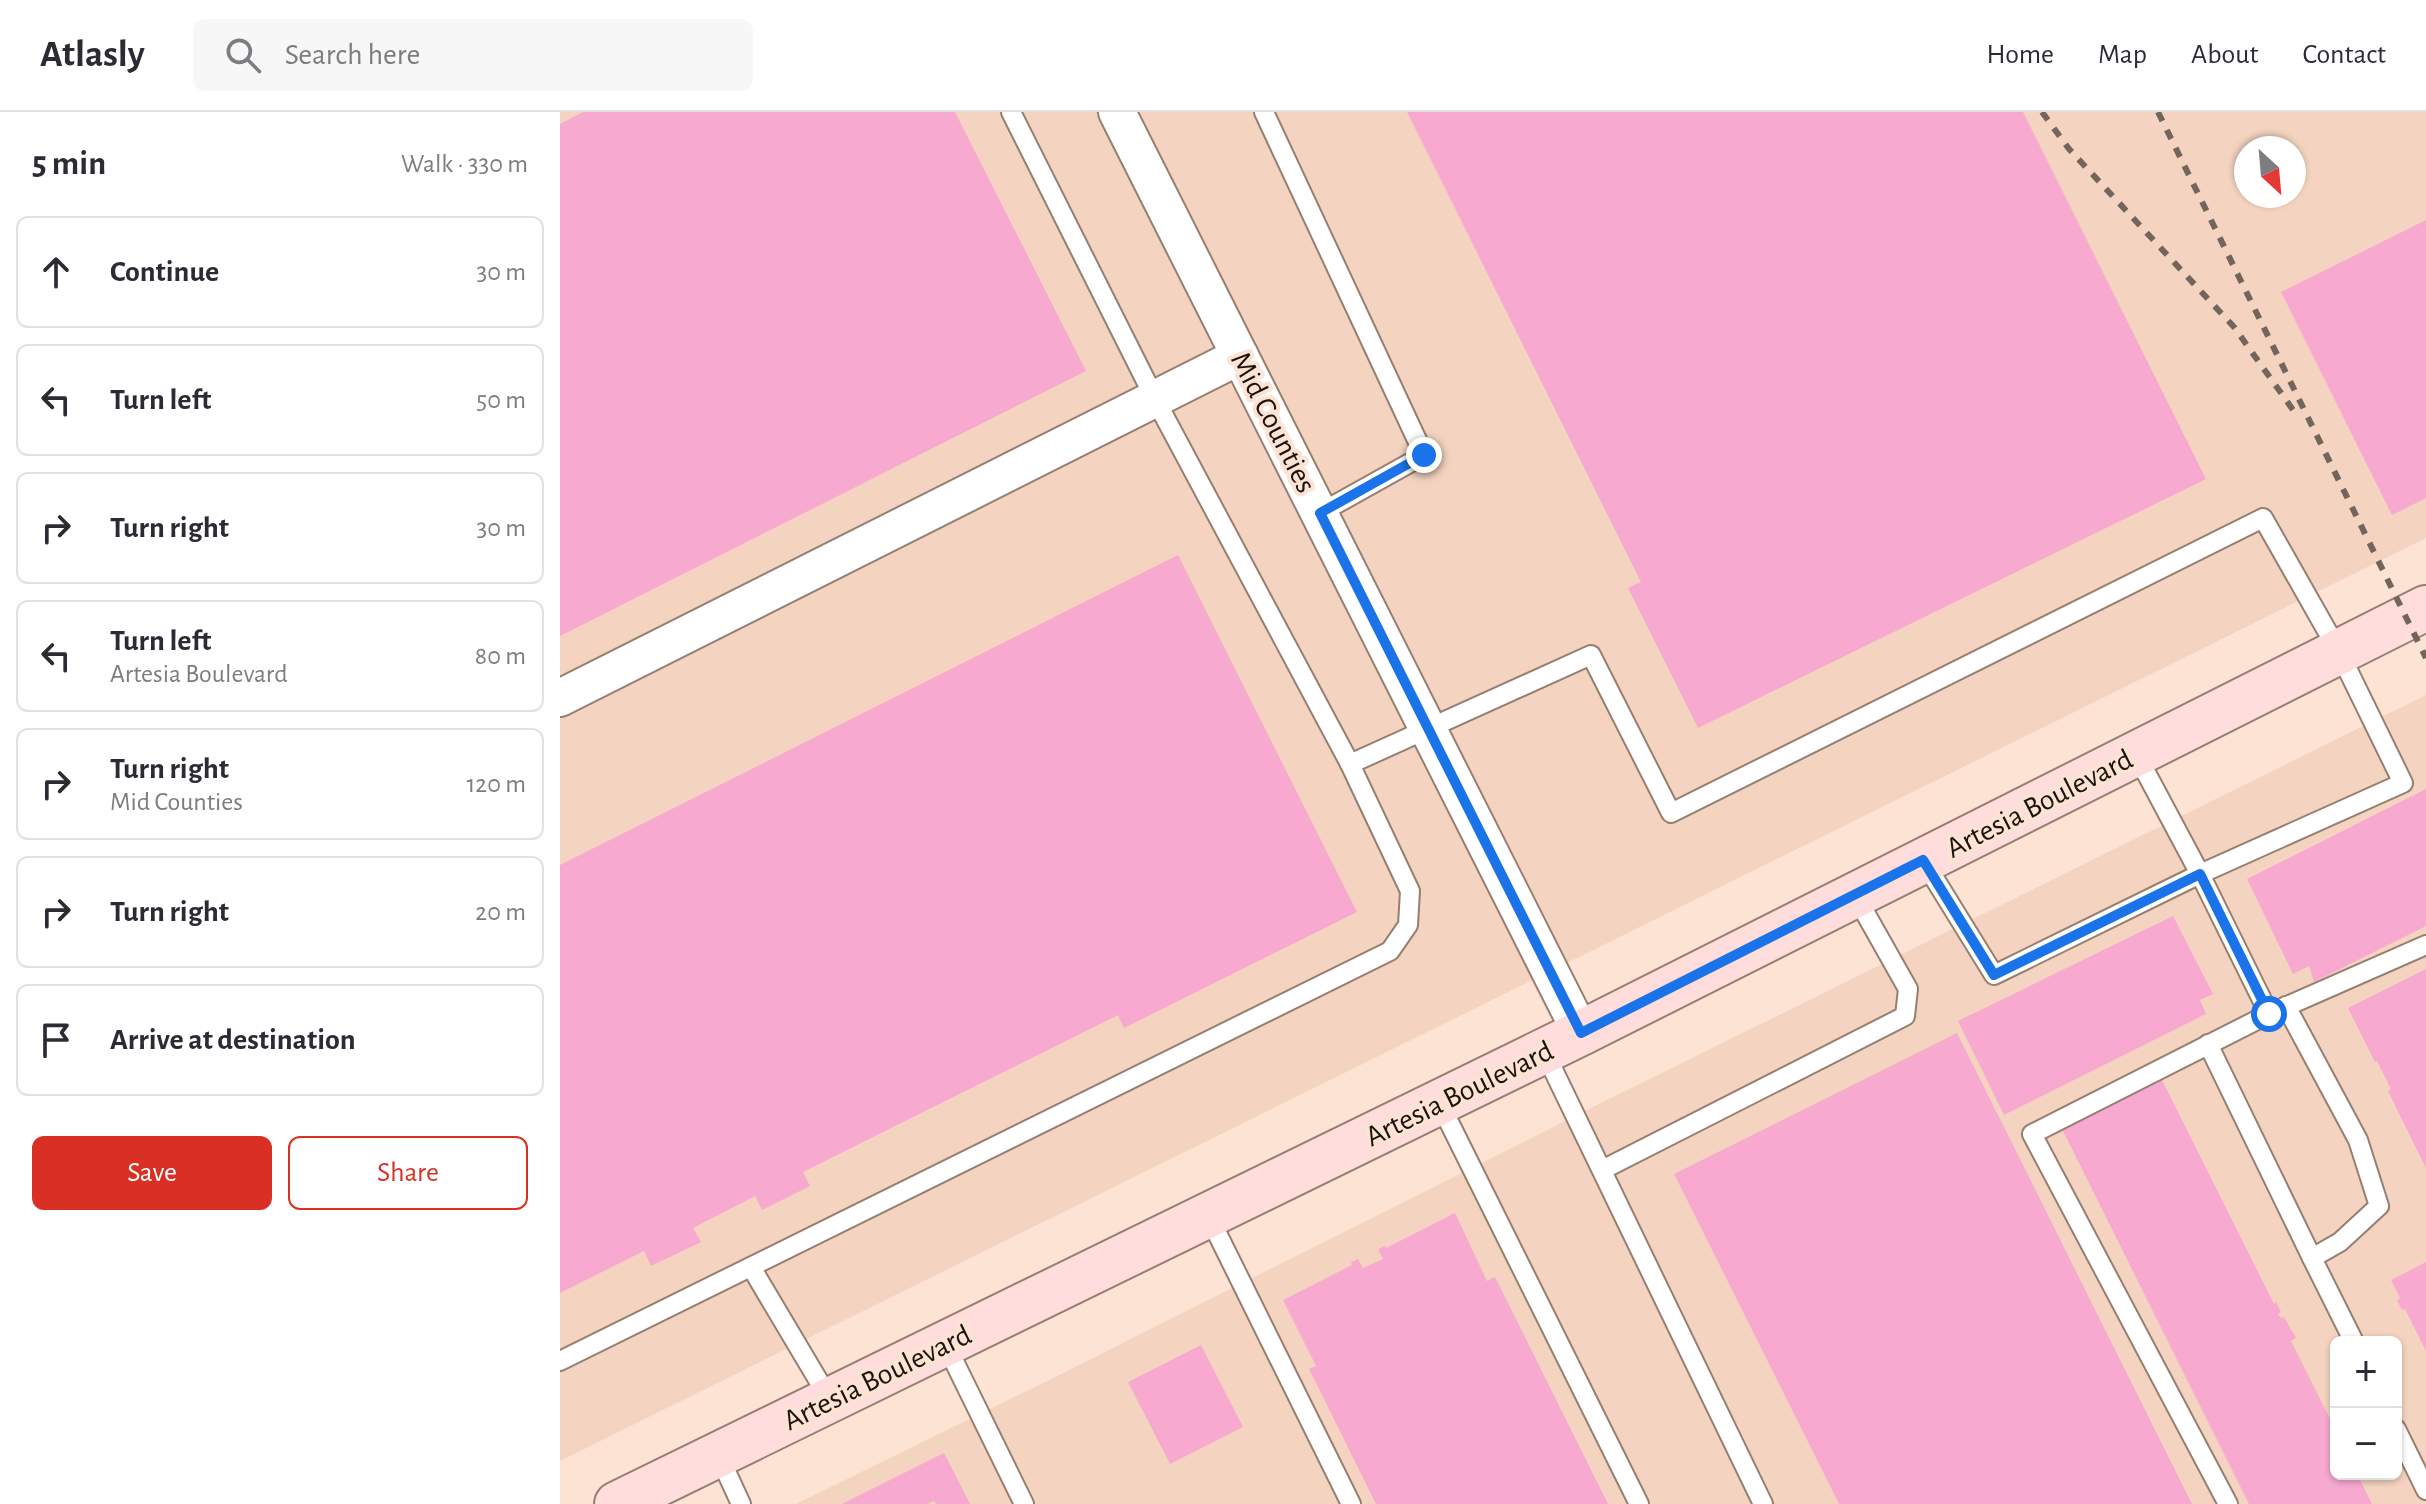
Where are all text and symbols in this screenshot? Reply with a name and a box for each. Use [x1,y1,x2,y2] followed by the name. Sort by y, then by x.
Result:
[193,19,753,91] search box
[221,33,265,77] icon: search
[40,36,145,74] text: Atlasly
[285,40,420,70] text: Search here
[1987,41,2054,69] text: Home
[2098,41,2147,69] text: Map
[2191,41,2259,69] text: About
[2303,41,2386,69] text: Contact
[2234,136,2306,208] north arrow
[32,147,106,181] text: 5 min
[401,151,528,177] text: Walk · 330 m
[34,250,78,294] icon: ahead
[110,257,219,287] text: Continue
[476,259,526,285] text: 30 m
[1225,347,1321,498] street label: Mid Counties
[34,378,78,422] icon: left
[110,385,211,415] text: Turn left
[476,387,526,413] text: 50 m
[1406,437,1442,473] route end
[34,506,78,550] icon: right
[110,513,229,543] text: Turn right
[476,515,526,541] text: 30 m
[110,626,211,656] text: Turn left
[34,634,78,678] icon: left
[475,643,526,669] text: 80 m
[110,661,288,687] text: Artesia Boulevard
[1941,744,2138,864] street label: Artesia Boulevard
[110,754,229,784] text: Turn right
[34,762,78,806] icon: right
[466,771,526,797] text: 120 m
[110,789,243,815] text: Mid Counties
[34,890,78,934] icon: right
[110,897,229,927] text: Turn right
[475,899,526,925] text: 20 m
[2251,996,2287,1032] route start
[34,1018,78,1062] icon: arrive
[110,1025,356,1055] text: Arrive at destination
[1361,1035,1558,1152] street label: Artesia Boulevard
[32,1136,272,1210] button: Save
[288,1136,528,1210] button: Share
[779,1319,976,1436] street label: Artesia Boulevard
[2330,1336,2402,1480] map controls
[2330,1336,2402,1408] button: +
[2330,1408,2402,1480] button: −

